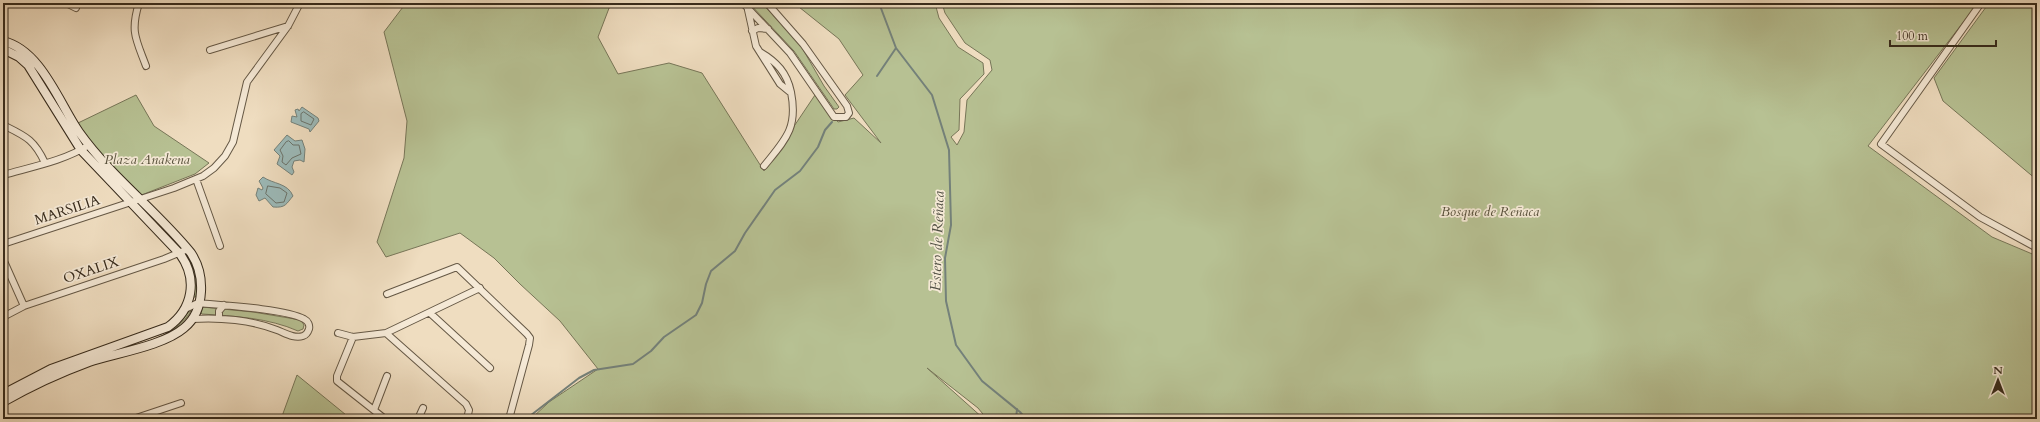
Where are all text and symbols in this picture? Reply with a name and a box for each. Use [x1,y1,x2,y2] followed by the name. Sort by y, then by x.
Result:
[1890,22,1996,48] scale bar
[1896,28,1929,44] text: 100 m
[104,150,190,169] park label: Plaza Anakena
[32,190,102,230] street label: MARSILIA
[925,190,949,291] water label: Estero de Reñaca
[1441,202,1539,221] park label: Bosque de Reñaca
[61,252,121,288] street label: OXALIX
[1978,360,2018,400] north arrow
[1993,363,2003,378] text: N

